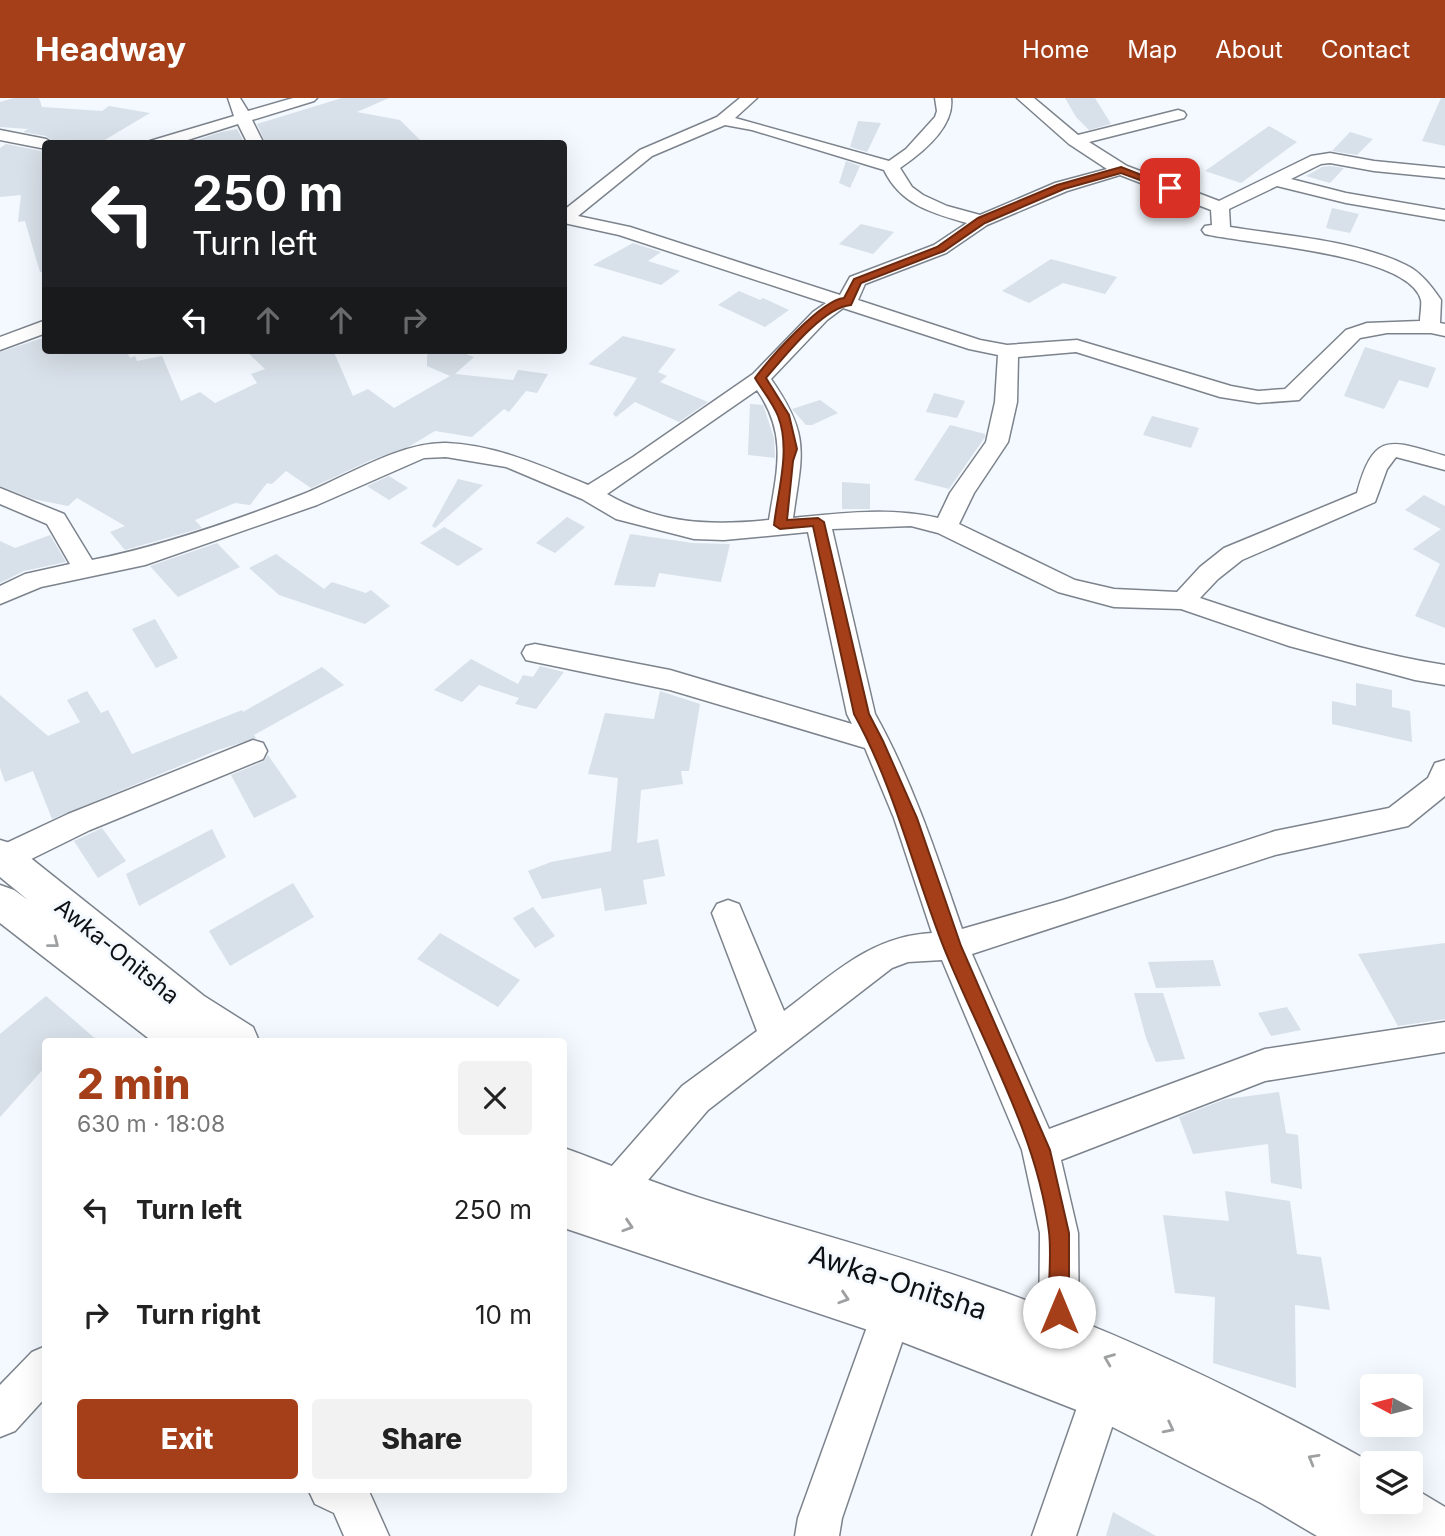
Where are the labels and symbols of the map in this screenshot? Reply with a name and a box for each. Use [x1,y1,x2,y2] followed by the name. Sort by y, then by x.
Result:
[1140,158,1200,218] pin
[49,892,185,1010] street label: Awka-Onitsha
[46,934,59,947] one-way arrow
[622,1218,634,1233] one-way arrow
[805,1237,991,1327] street label: Awka-Onitsha
[1022,1275,1096,1349] position arrow
[838,1289,850,1304] one-way arrow
[1103,1354,1115,1368] one-way arrow
[1360,1374,1423,1437] north arrow
[1162,1419,1174,1433] one-way arrow
[1307,1454,1320,1467] one-way arrow

